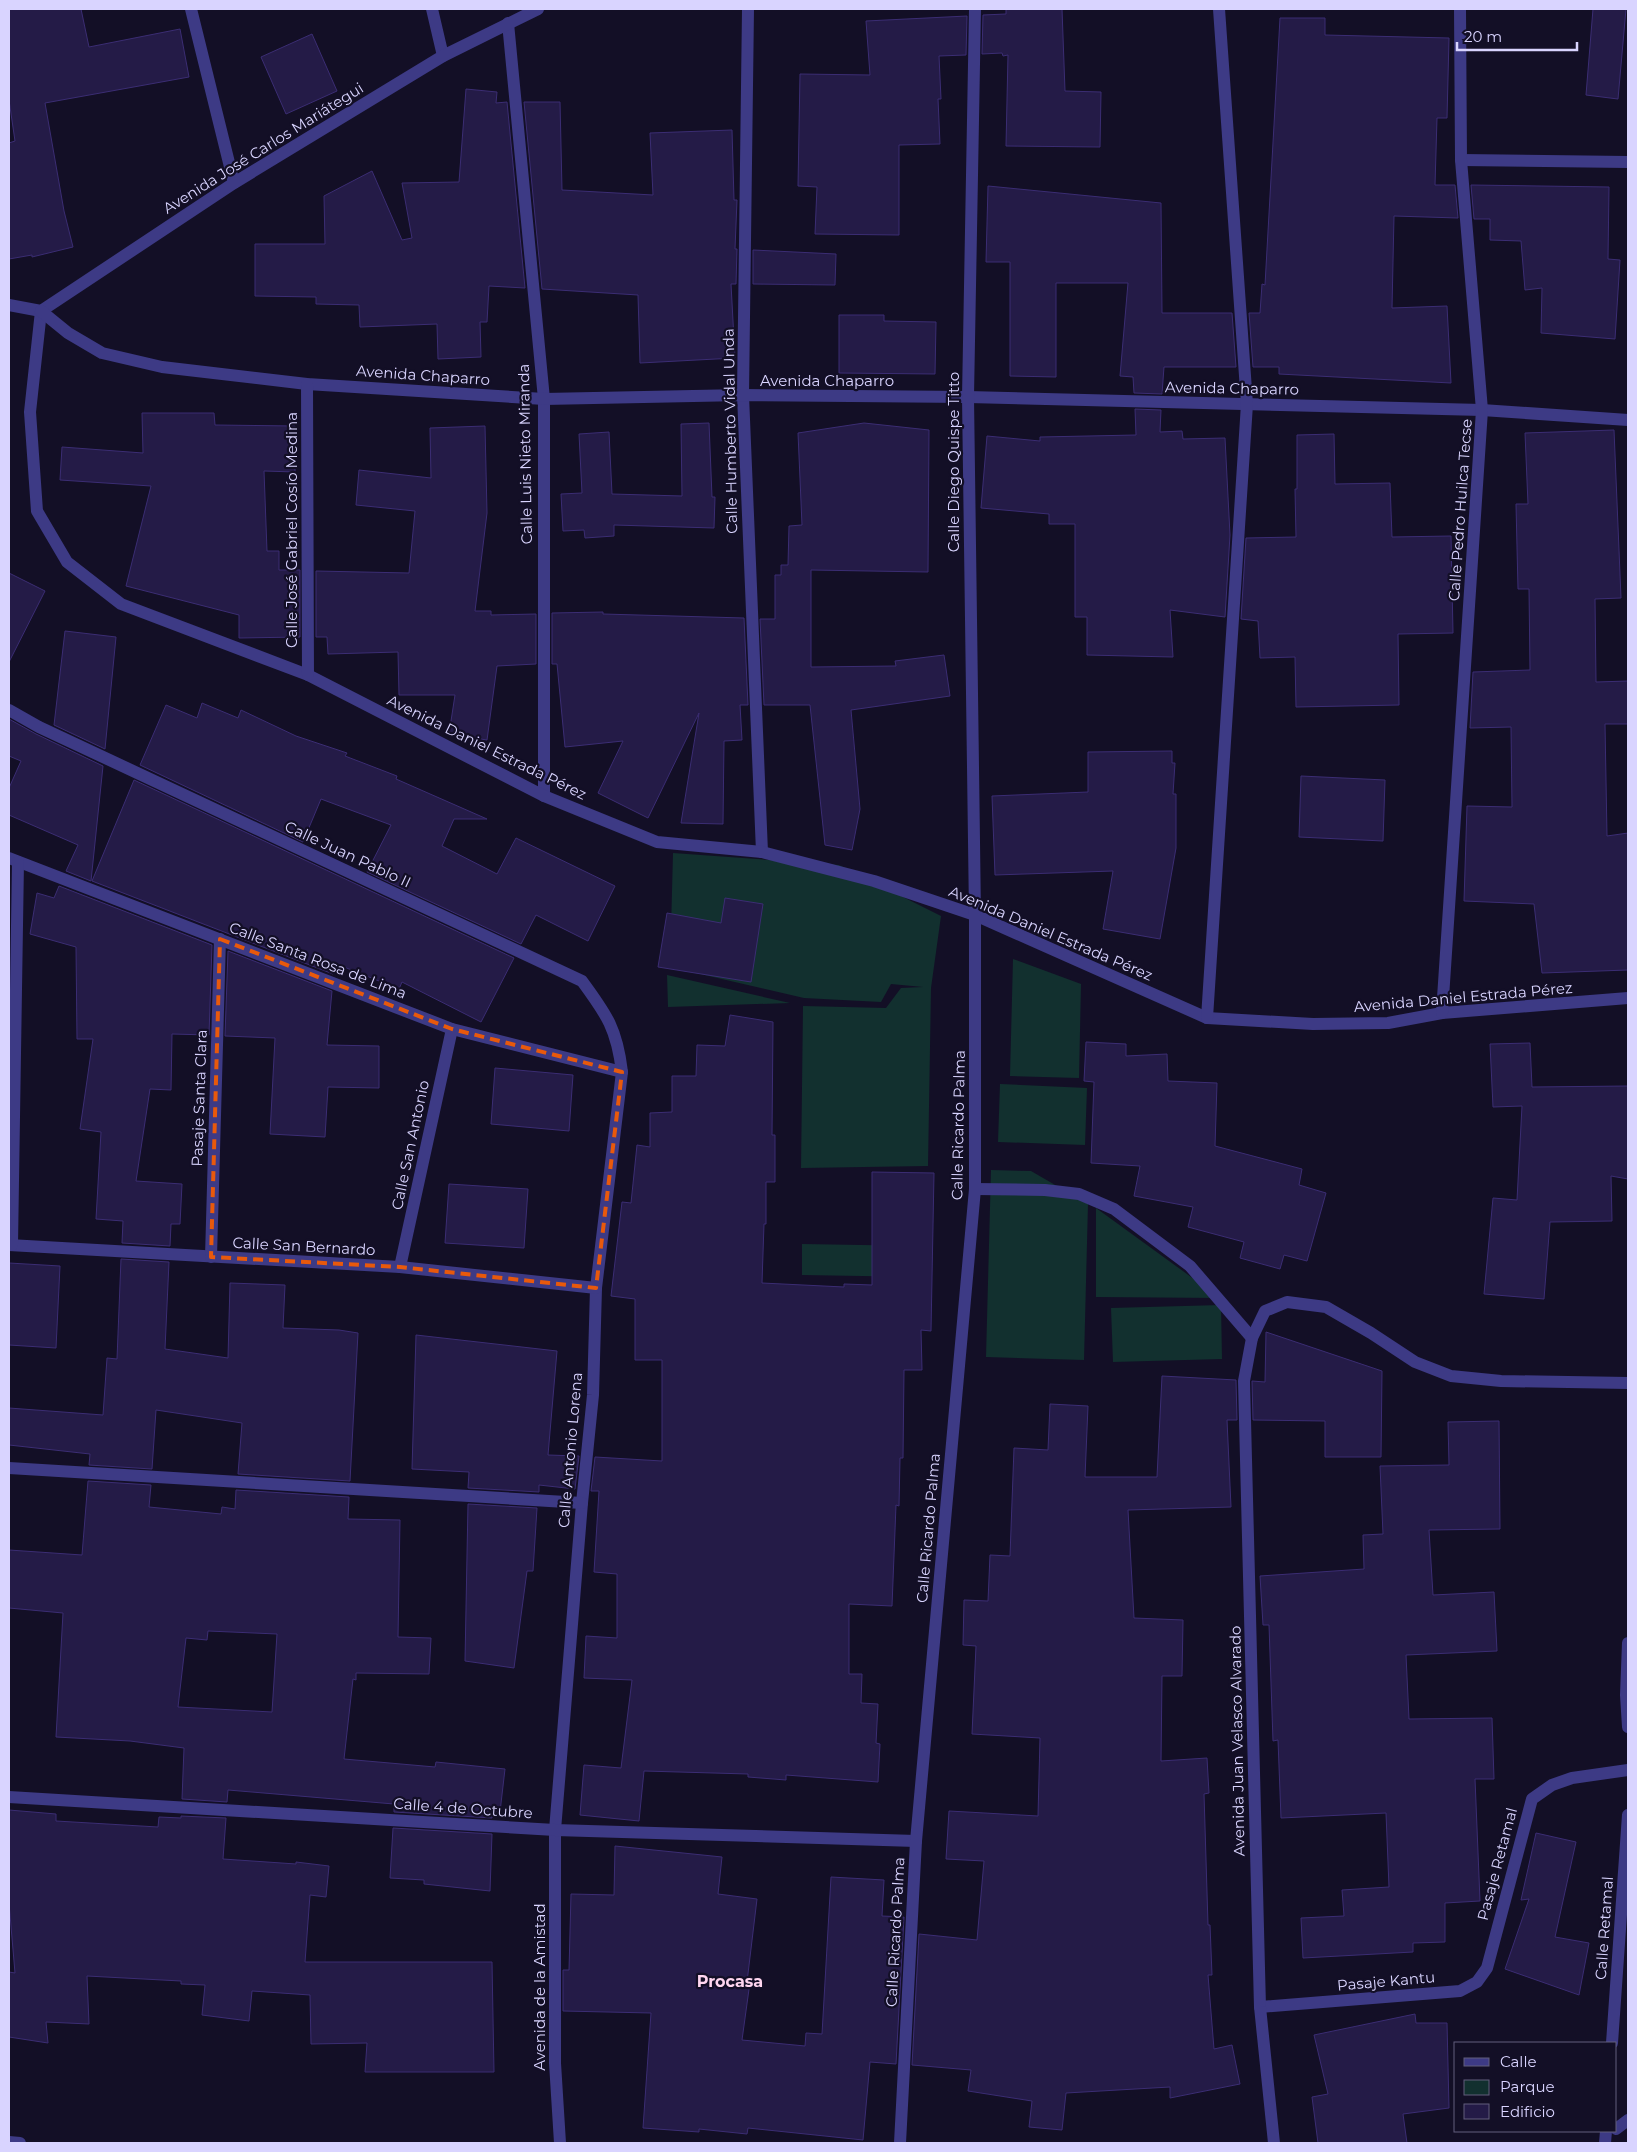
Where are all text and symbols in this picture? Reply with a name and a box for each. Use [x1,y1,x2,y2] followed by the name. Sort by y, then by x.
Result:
[1457,20,1577,52] scale bar
[1464,27,1502,46] text: 20 m
[159,78,367,218] street label: Avenida José Carlos Mariátegui
[719,328,741,534] street label: Calle Humberto Vidal Unda
[355,361,491,389] street label: Avenida Chaparro
[514,363,536,545] street label: Calle Luis Nieto Miranda
[760,371,894,390] street label: Avenida Chaparro
[944,372,963,552] street label: Calle Diego Quispe Titto
[1165,377,1299,399] street label: Avenida Chaparro
[282,412,301,648] street label: Calle José Gabriel Cosío Medina
[1444,418,1476,602] street label: Calle Pedro Huilca Tecse
[384,690,590,804] street label: Avenida Daniel Estrada Pérez
[282,816,414,892] street label: Calle Juan Pablo II
[946,881,1156,985] street label: Avenida Daniel Estrada Pérez
[227,917,409,1003] street label: Calle Santa Rosa de Lima
[1353,978,1574,1016] street label: Avenida Daniel Estrada Pérez
[187,1029,211,1167] street label: Pasaje Santa Clara
[947,1050,969,1200] street label: Calle Ricardo Palma
[387,1078,433,1212] street label: Calle San Antonio
[232,1233,376,1259] street label: Calle San Bernardo
[554,1371,586,1529] street label: Calle Antonio Lorena
[912,1452,944,1604] street label: Calle Ricardo Palma
[1225,1625,1249,1857] street label: Avenida Juan Velasco Alvarado
[393,1794,533,1822] street label: Calle 4 de Octubre
[1473,1806,1521,1922] street label: Pasaje Retamal
[882,1857,908,2007] street label: Calle Ricardo Palma
[1591,1876,1617,1980] street label: Calle Retamal
[530,1903,549,2071] street label: Avenida de la Amistad
[1336,1967,1436,1995] street label: Pasaje Kantu
[697,1972,763,1991] district label: Procasa
[1454,2042,1617,2132] legend
[1500,2052,1537,2071] text: Calle
[1500,2077,1555,2096] text: Parque
[1500,2102,1555,2121] text: Edificio

